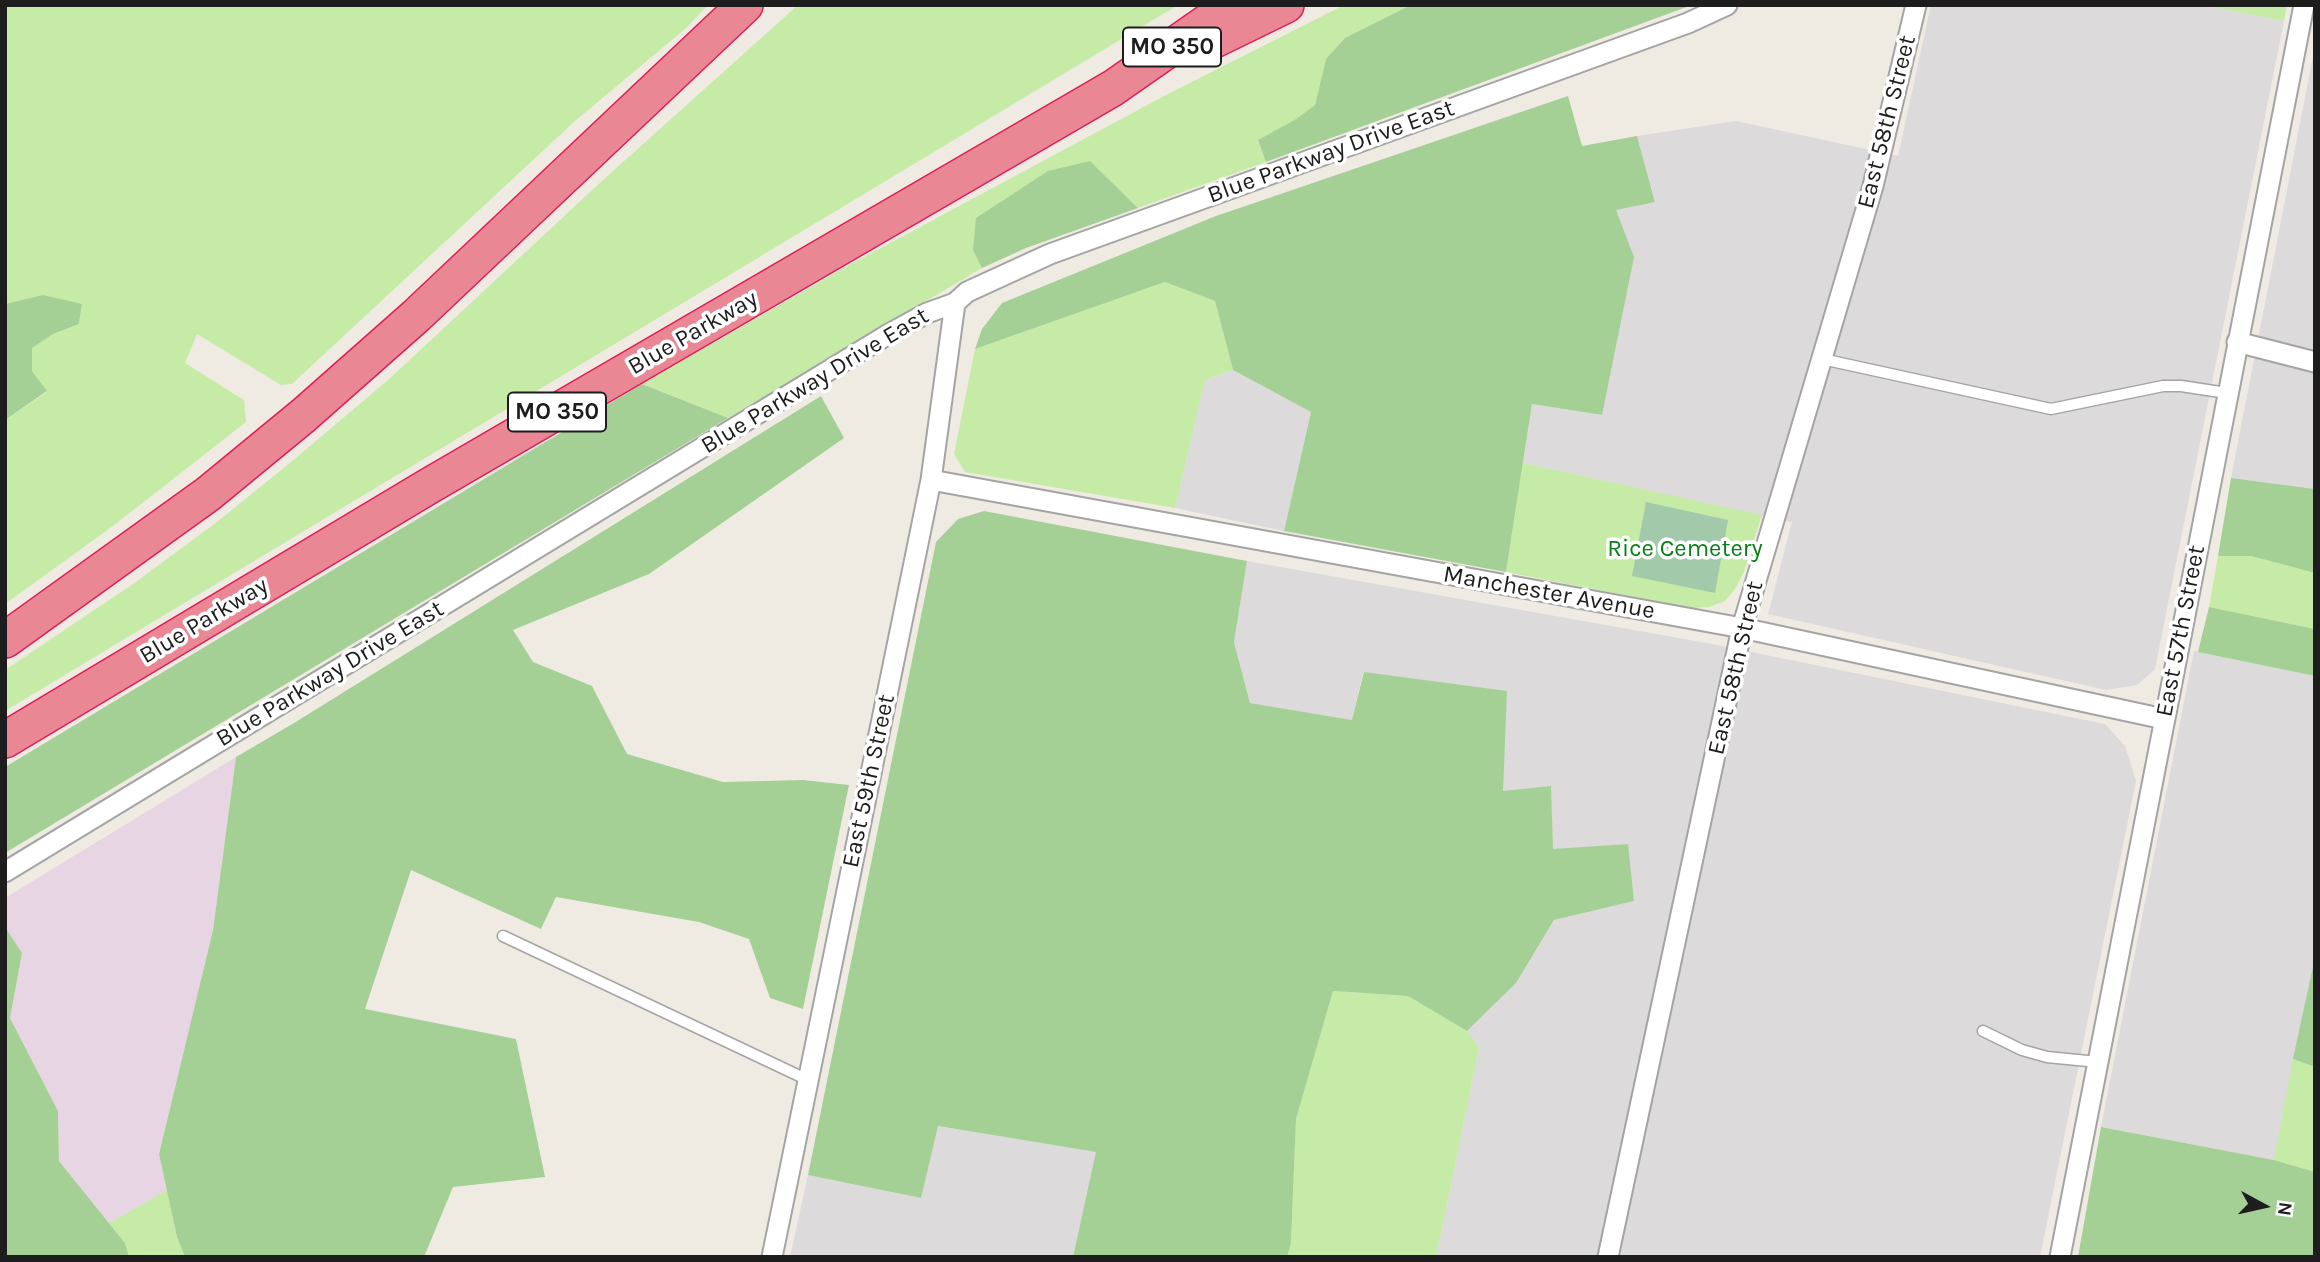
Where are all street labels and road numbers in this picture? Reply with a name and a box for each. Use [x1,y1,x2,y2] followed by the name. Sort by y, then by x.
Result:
[1123,28,1221,66] road number: MO 350
[1852,32,1922,212] street label: East 58th Street
[1204,94,1458,210] street label: Blue Parkway Drive East
[623,284,763,382] street label: Blue Parkway
[696,302,934,460] street label: Blue Parkway Drive East
[508,392,606,432] road number: MO 350
[2150,543,2212,719] street label: East 57th Street
[1441,560,1657,626] street label: Manchester Avenue
[135,571,273,671] street label: Blue Parkway
[1702,578,1770,758] street label: East 58th Street
[211,595,449,753] street label: Blue Parkway Drive East
[837,692,901,870] street label: East 59th Street

